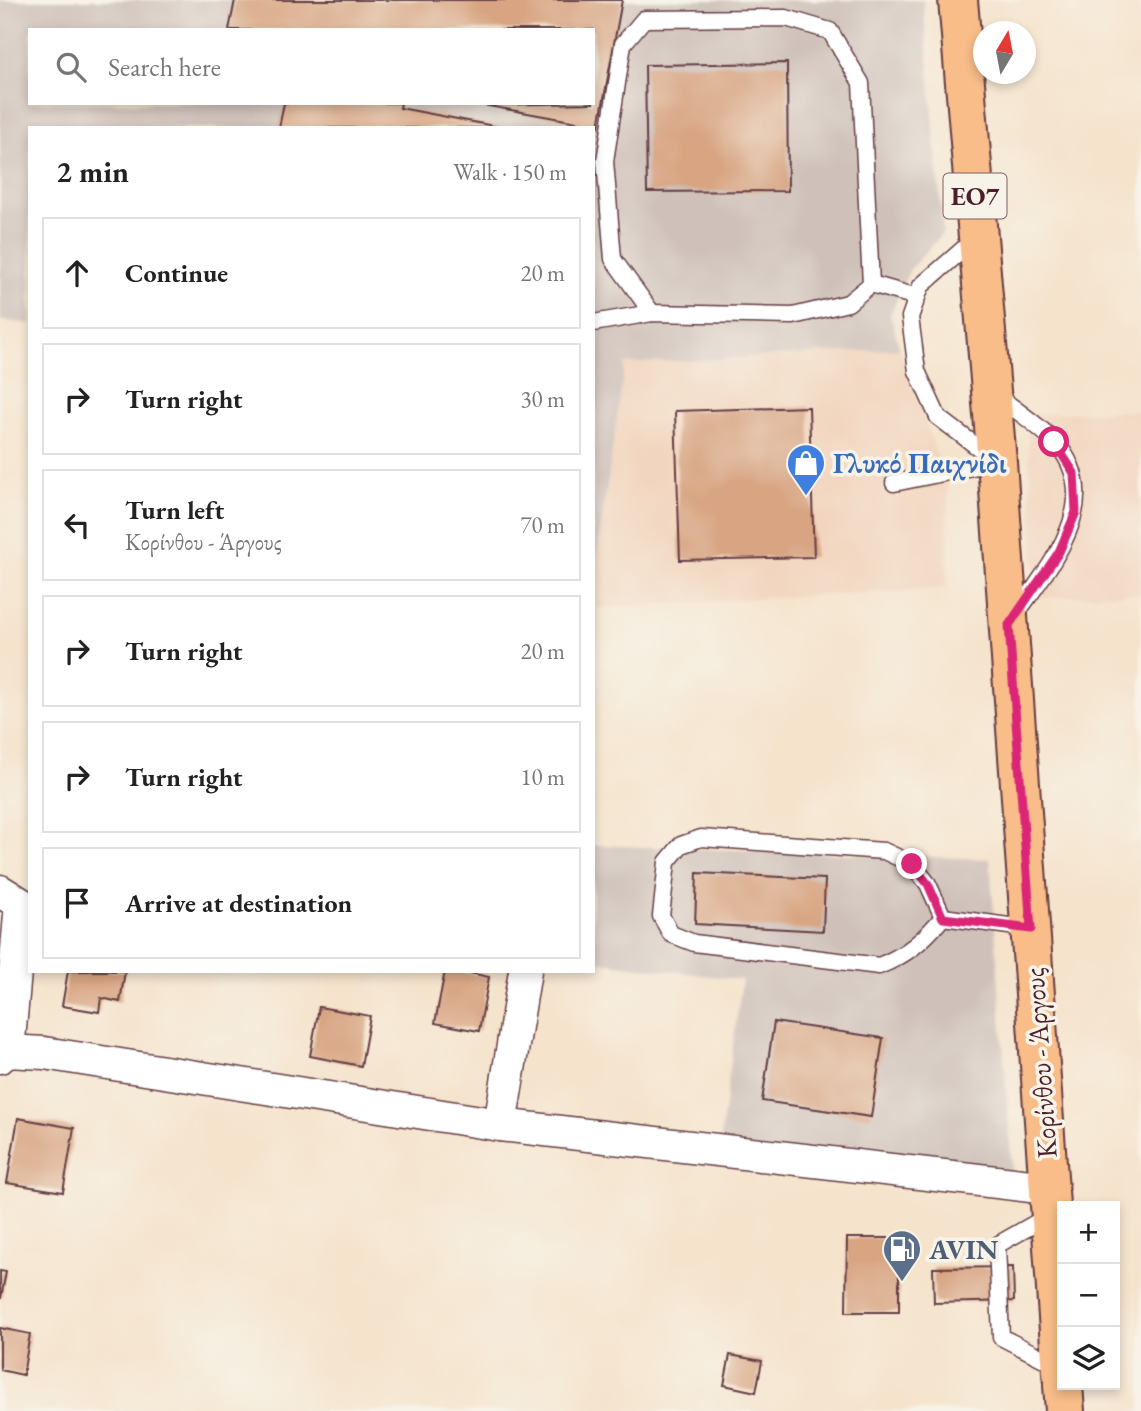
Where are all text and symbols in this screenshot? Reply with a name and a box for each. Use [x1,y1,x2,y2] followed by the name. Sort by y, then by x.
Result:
[973,21,1036,84] north arrow
[28,28,595,105] search box
[52,48,90,86] icon: search
[108,50,221,84] text: Search here
[56,152,129,191] text: 2 min
[453,157,567,187] text: Walk · 150 m
[944,174,1006,218] road number: ΕΟ7
[58,254,96,292] icon: ahead
[125,256,228,290] text: Continue
[520,258,565,288] text: 20 m
[58,380,96,418] icon: right
[125,382,243,416] text: Turn right
[520,384,565,414] text: 30 m
[1038,426,1069,457] route start
[785,442,827,497] shop icon: Γλυκό Παιχνίδι
[833,445,1007,481] place label: Γλυκό Παιχνίδι
[125,493,224,527] text: Turn left
[58,506,96,544] icon: left
[520,510,565,540] text: 70 m
[125,527,282,557] text: Κορίνθου - Άργους
[58,632,96,670] icon: right
[125,634,243,668] text: Turn right
[520,636,565,666] text: 20 m
[58,758,96,796] icon: right
[125,760,243,794] text: Turn right
[520,762,565,792] text: 10 m
[896,848,927,879] route end
[58,884,96,922] icon: arrive
[125,886,352,920] text: Arrive at destination
[1015,967,1065,1159] street label: Κορίνθου - Άργους
[1057,1201,1120,1390] map controls
[1057,1201,1120,1264] button: +
[881,1228,923,1283] fuel station icon: AVIN
[928,1231,999,1267] place label: AVIN
[1057,1264,1120,1327] button: −
[1057,1327,1120,1390] button: layers

